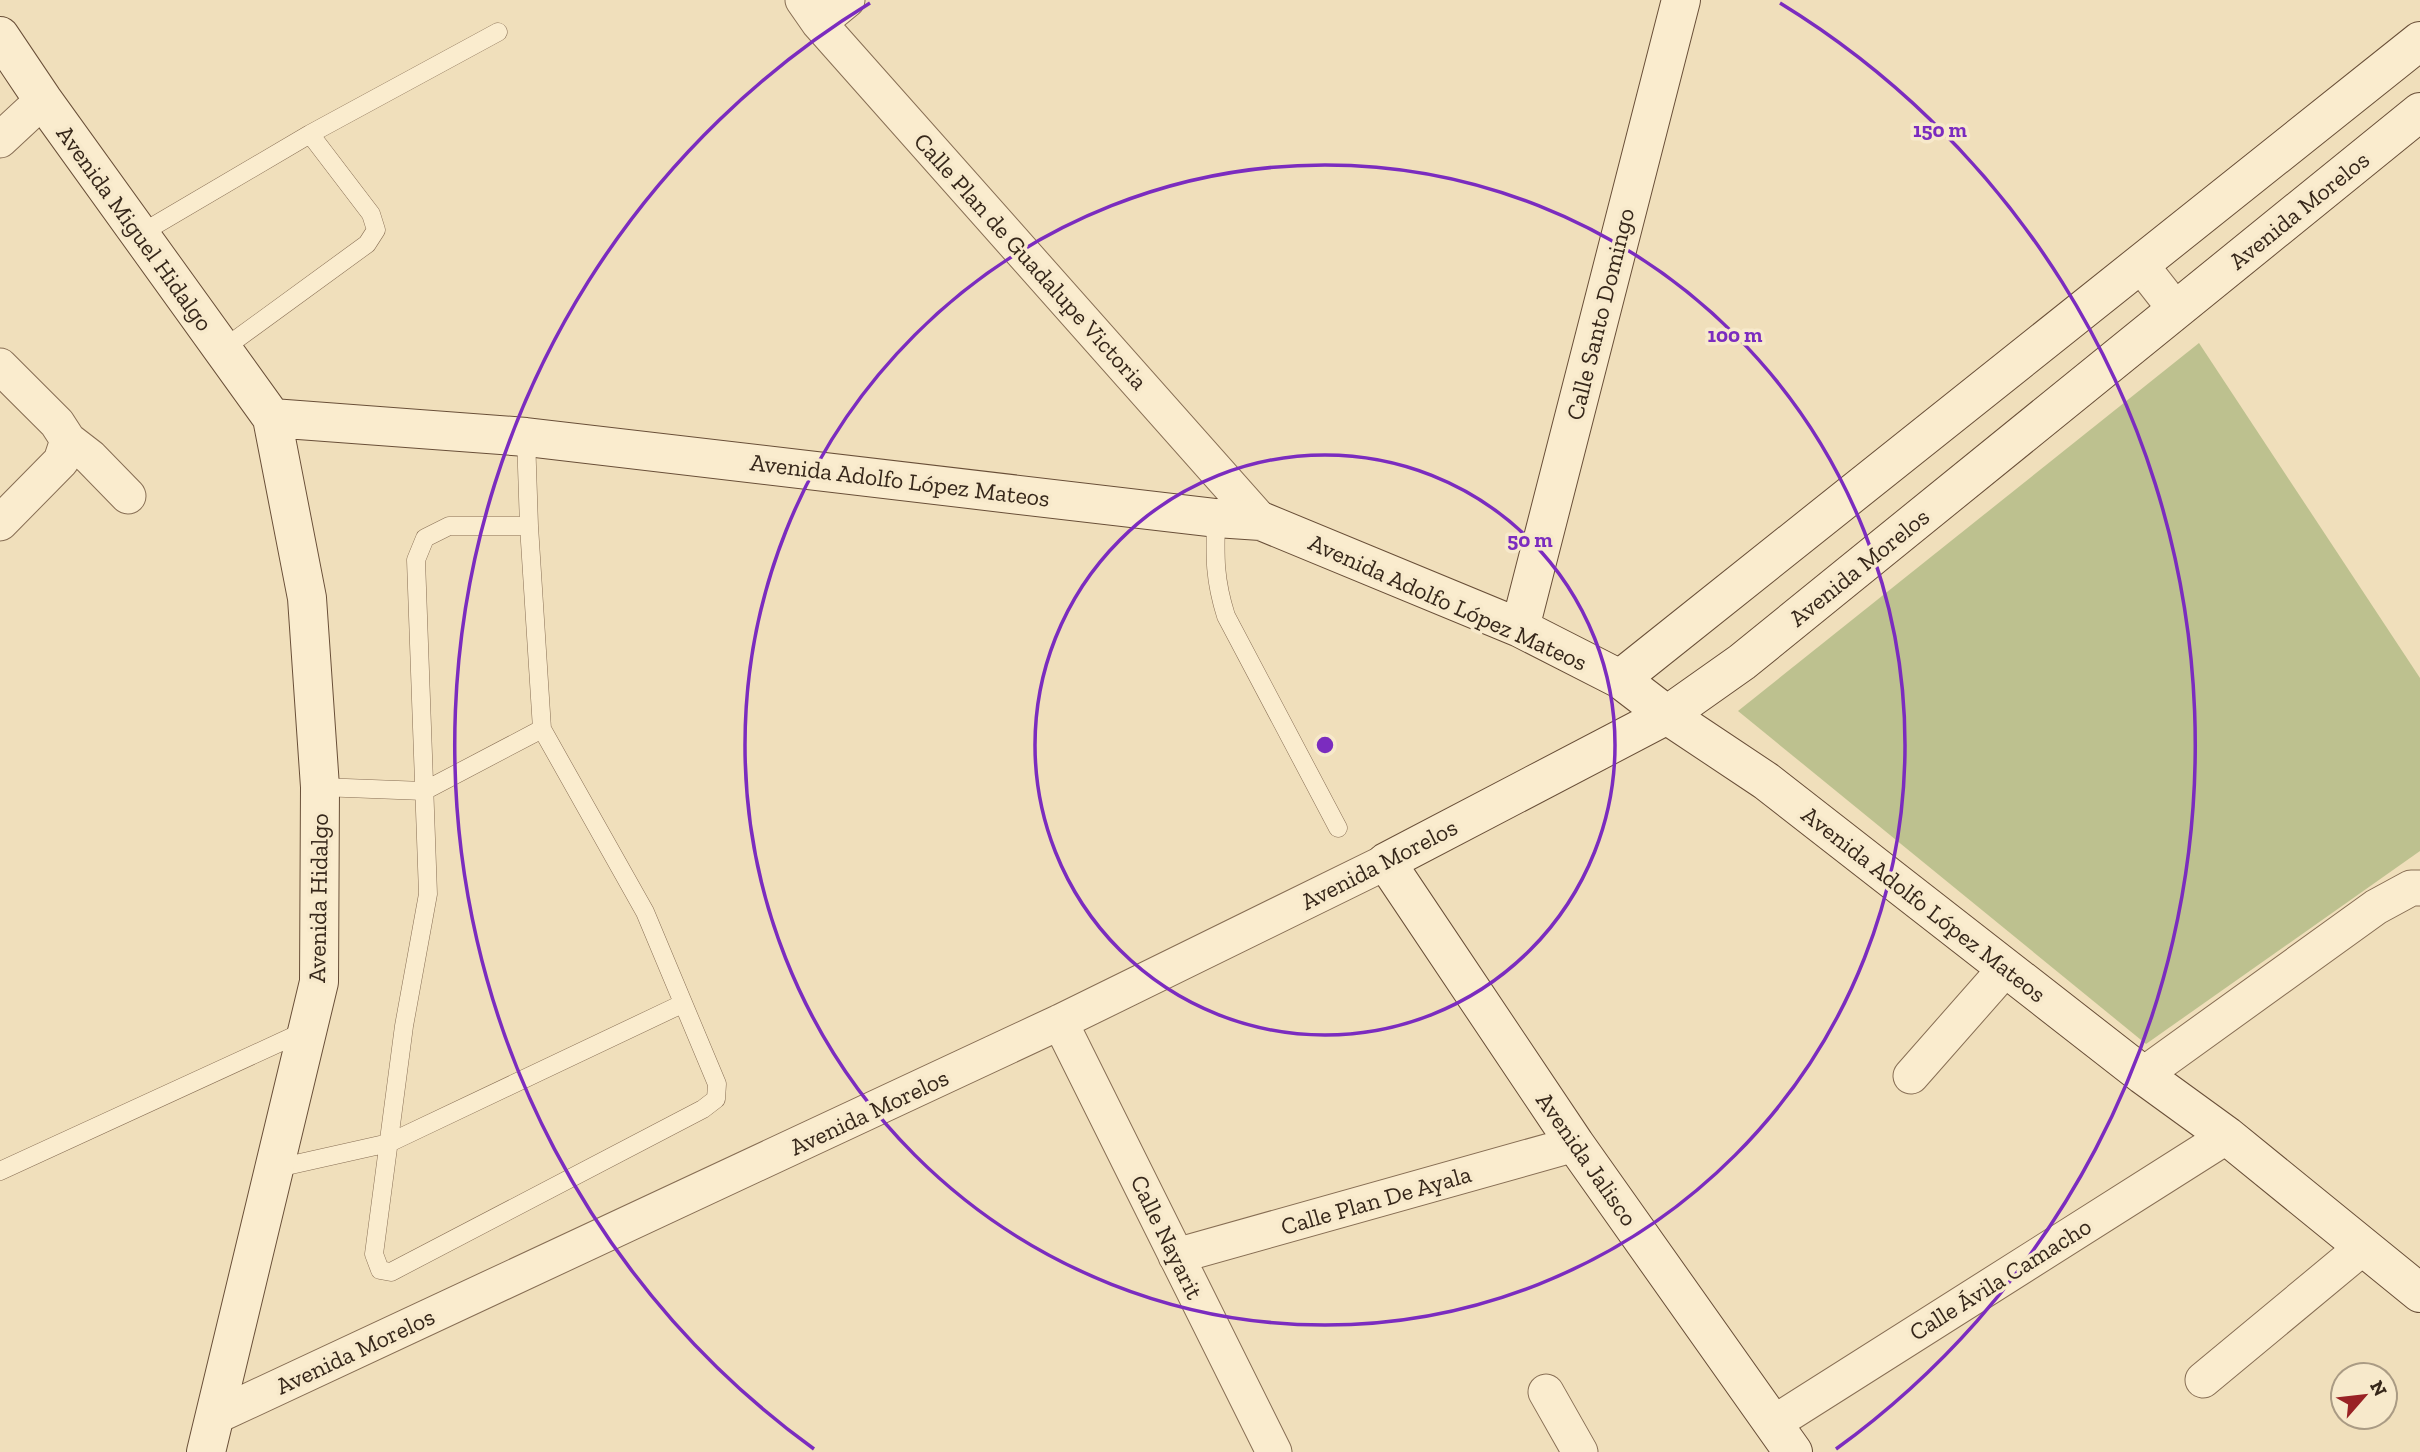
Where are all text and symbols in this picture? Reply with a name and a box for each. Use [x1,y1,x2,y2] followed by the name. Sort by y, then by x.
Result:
[1913,117,1968,142] text: 150 m
[51,119,219,337] street label: Avenida Miguel Hidalgo
[908,127,1154,396] street label: Calle Plan de Guadalupe Victoria
[2223,145,2375,275] street label: Avenida Morelos
[1560,205,1640,423] street label: Calle Santo Domingo
[1708,322,1763,347] text: 100 m
[748,447,1052,513] street label: Avenida Adolfo López Mateos
[1783,502,1935,632] street label: Avenida Morelos
[1304,527,1592,677] street label: Avenida Adolfo López Mateos
[1507,527,1553,552] text: 50 m
[1313,733,1337,757] centre of rings
[1796,800,2052,1008] street label: Avenida Adolfo López Mateos
[1296,812,1462,916] street label: Avenida Morelos
[302,813,334,983] street label: Avenida Hidalgo
[785,1063,953,1161] street label: Avenida Morelos
[1530,1087,1644,1231] street label: Avenida Jalisco
[1277,1159,1475,1241] street label: Calle Plan De Ayala
[1125,1170,1210,1304] street label: Calle Nayarit
[1904,1211,2096,1347] street label: Calle Ávila Camacho
[271,1302,439,1400] street label: Avenida Morelos
[2329,1361,2399,1431] north arrow
[2365,1376,2392,1400] text: N

